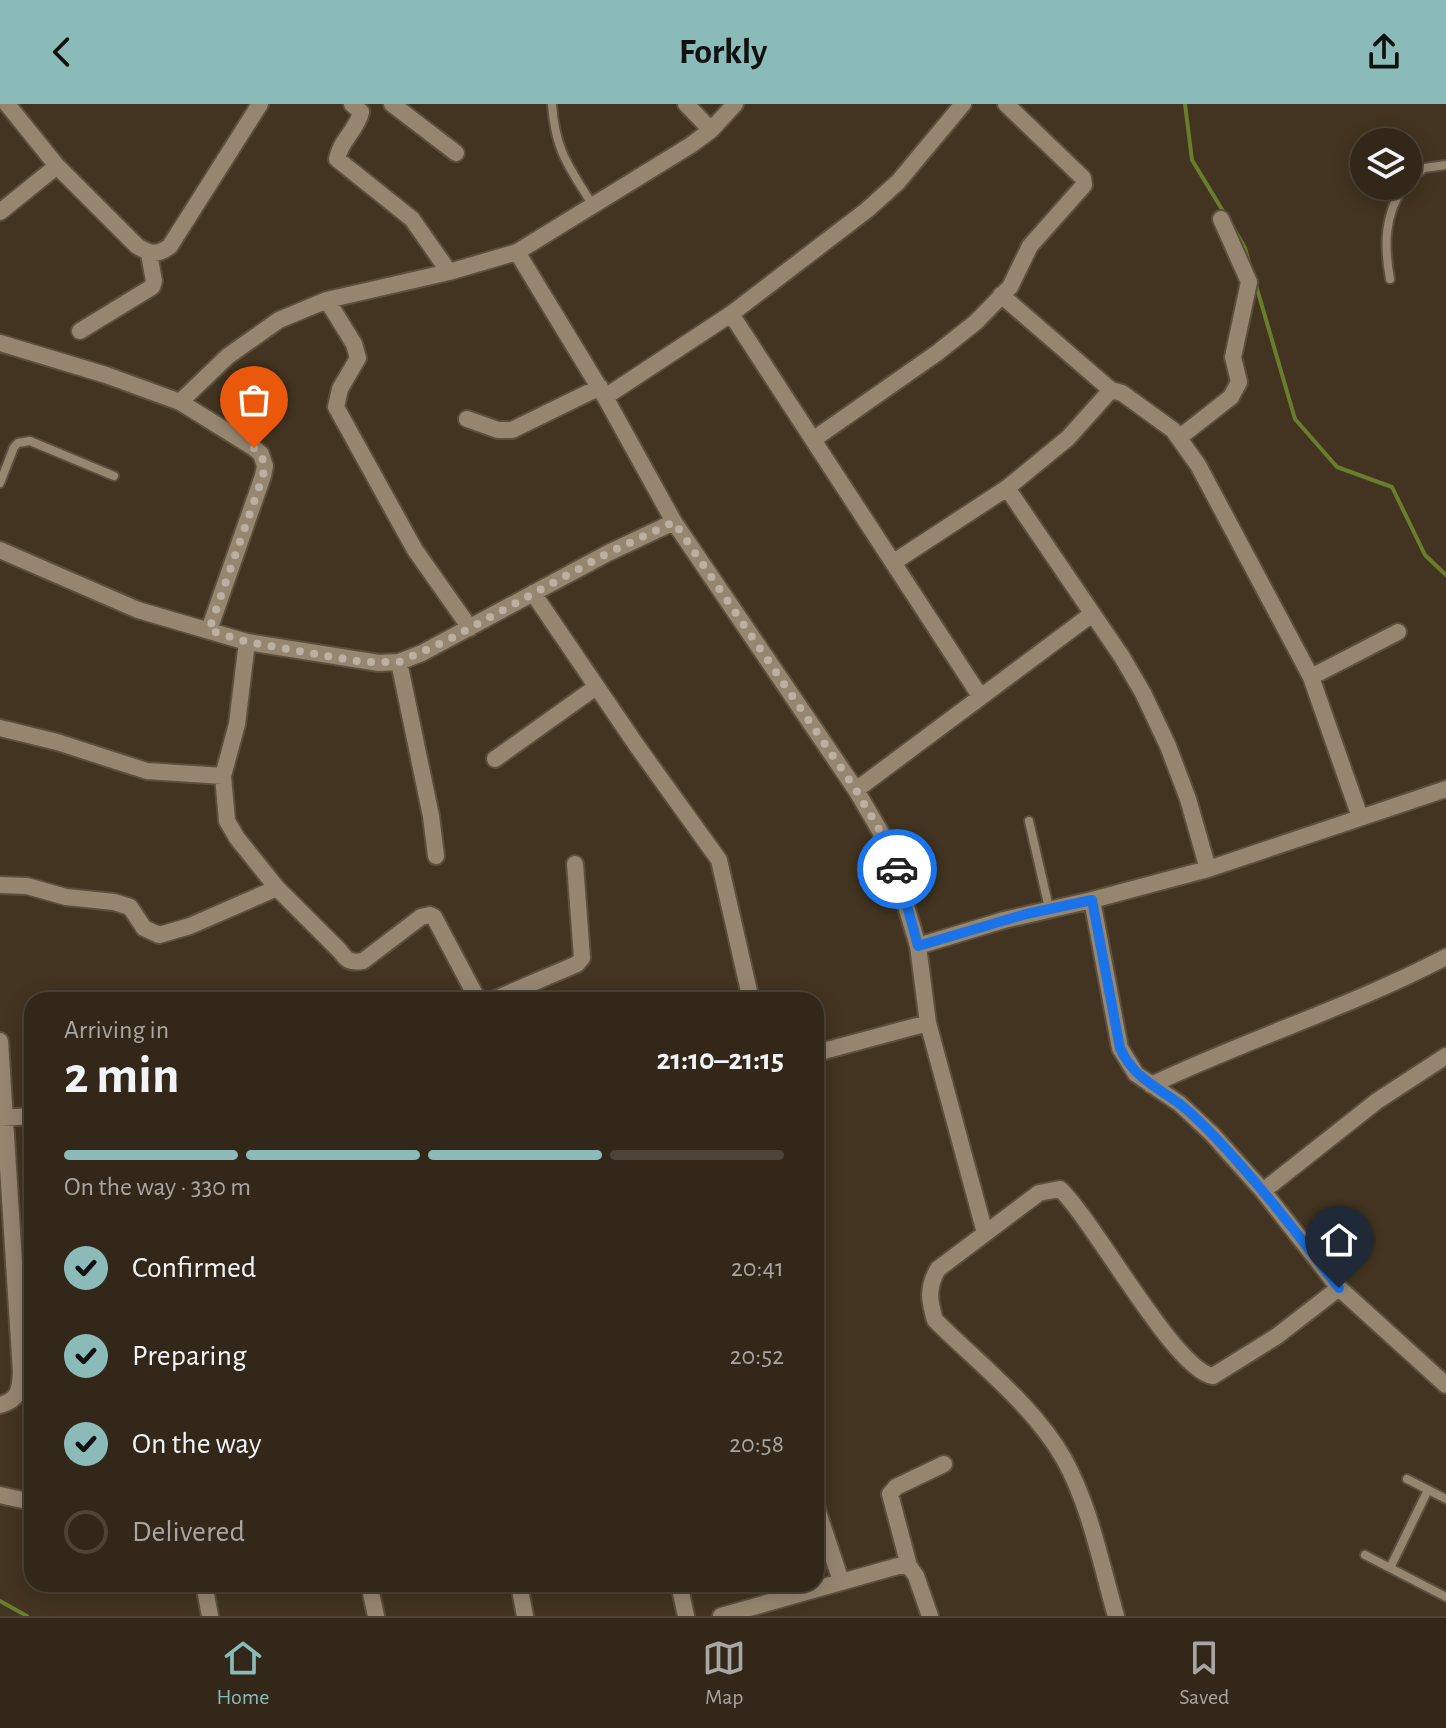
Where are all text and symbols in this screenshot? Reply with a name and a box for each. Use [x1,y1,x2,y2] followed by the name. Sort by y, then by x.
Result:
[40,30,84,74] icon: back
[1362,30,1406,74] icon: share
[679,34,767,70] text: Forkly
[1350,128,1422,200] map controls
[1350,128,1422,200] button: layers
[220,366,288,448] pin
[232,378,276,422] icon: bag
[857,829,937,909] courier
[875,847,919,891] icon: car
[64,1017,169,1043] text: Arriving in
[656,1045,784,1075] text: 21:10–21:15
[64,1050,179,1102] text: 2 min
[64,1174,251,1200] text: On the way · 330 m
[1305,1206,1373,1288] pin
[1317,1218,1361,1262] icon: home
[64,1246,108,1290] icon: check
[132,1253,256,1283] text: Confirmed
[731,1255,784,1281] text: 20:41
[64,1334,108,1378] icon: check
[132,1341,247,1371] text: Preparing
[730,1343,784,1369] text: 20:52
[64,1422,108,1466] icon: check
[132,1429,261,1459] text: On the way
[729,1431,784,1457] text: 20:58
[132,1517,245,1547] text: Delivered
[216,1636,269,1710] tab: Home
[702,1636,746,1710] tab: Map
[1179,1636,1230,1710] tab: Saved

